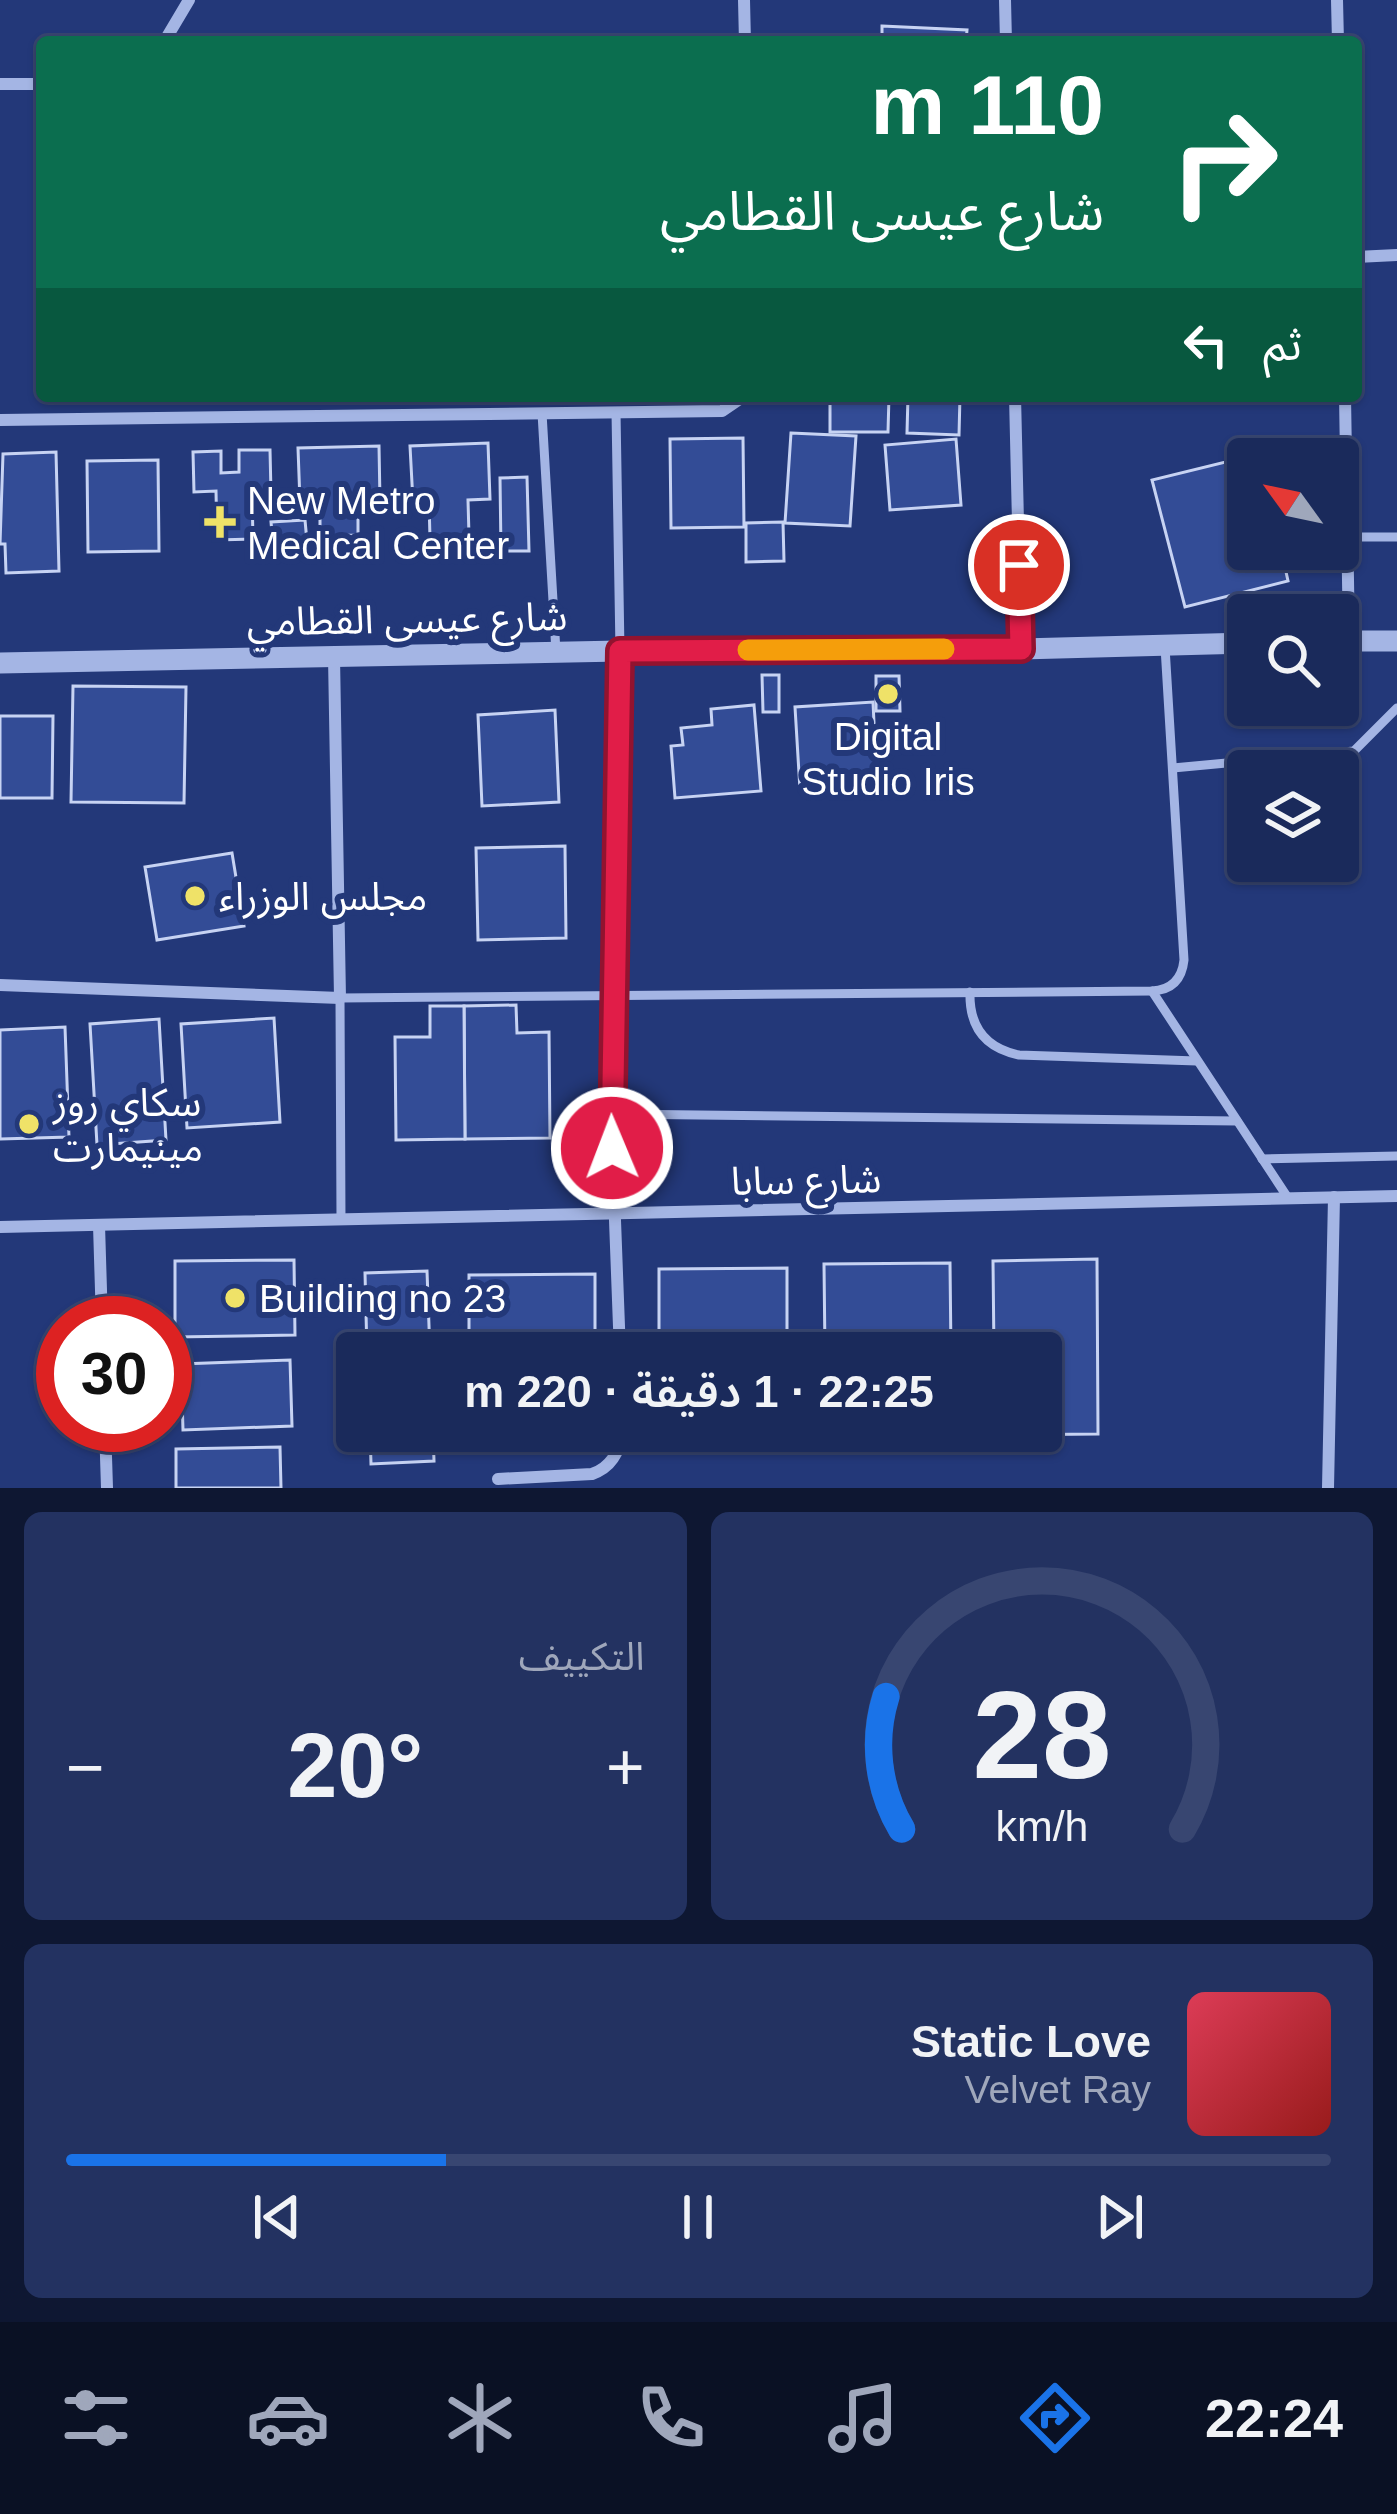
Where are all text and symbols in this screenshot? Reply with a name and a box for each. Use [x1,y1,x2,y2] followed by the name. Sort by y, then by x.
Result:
[870,58,1104,152] text: 110 m
[1146,84,1302,240] icon: right
[660,181,1104,241] text: شارع عيسى القطامي
[1173,312,1239,378] icon: left
[1263,319,1302,370] text: ثم
[1227,438,1359,570] north arrow
[1227,438,1359,882] map controls
[247,479,509,567] place label: New Metro Medical Center
[204,506,236,538] marker: New Metro Medical Center
[968,514,1070,616] pin
[986,532,1052,598] icon: arrive
[1227,594,1359,726] button: search
[246,595,568,651] street label: شارع عيسى القطامي
[875,681,901,707] marker: Digital Studio Iris
[801,715,975,803] place label: Digital Studio Iris
[1227,750,1359,882] button: layers
[219,875,427,919] place label: مجلس الوزراء
[182,883,208,909] marker: مجلس الوزراء
[52,1081,203,1170] place label: سكاي روز مينيمارت
[549,1085,675,1211] position arrow
[16,1111,42,1137] marker: سكاي روز مينيمارت
[730,1157,882,1210] street label: شارع سابا
[259,1277,506,1320] place label: Building no 23
[222,1285,248,1311] marker: Building no 23
[36,1296,192,1452] speed limit sign: 30
[464,1366,934,1417] text: 22:25 · 1 دقيقة · 220 m
[519,1635,645,1678] text: التكييف
[972,1665,1111,1804] text: 28
[287,1716,423,1816] text: 20°
[66,1730,105,1804] text: −
[606,1730,644,1804] text: +
[995,1802,1088,1850] text: km/h
[911,2016,1151,2067] text: Static Love
[965,2068,1151,2111] text: Velvet Ray
[244,2184,310,2250] icon: previous
[665,2184,731,2250] icon: pause
[1087,2184,1153,2250] icon: next
[54,2376,138,2460] icon: filters
[246,2376,330,2460] icon: car
[438,2376,522,2460] icon: climate
[629,2376,713,2460] icon: phone
[821,2376,905,2460] icon: music
[1013,2376,1097,2460] icon: directions
[1205,2388,1343,2448] text: 22:24

